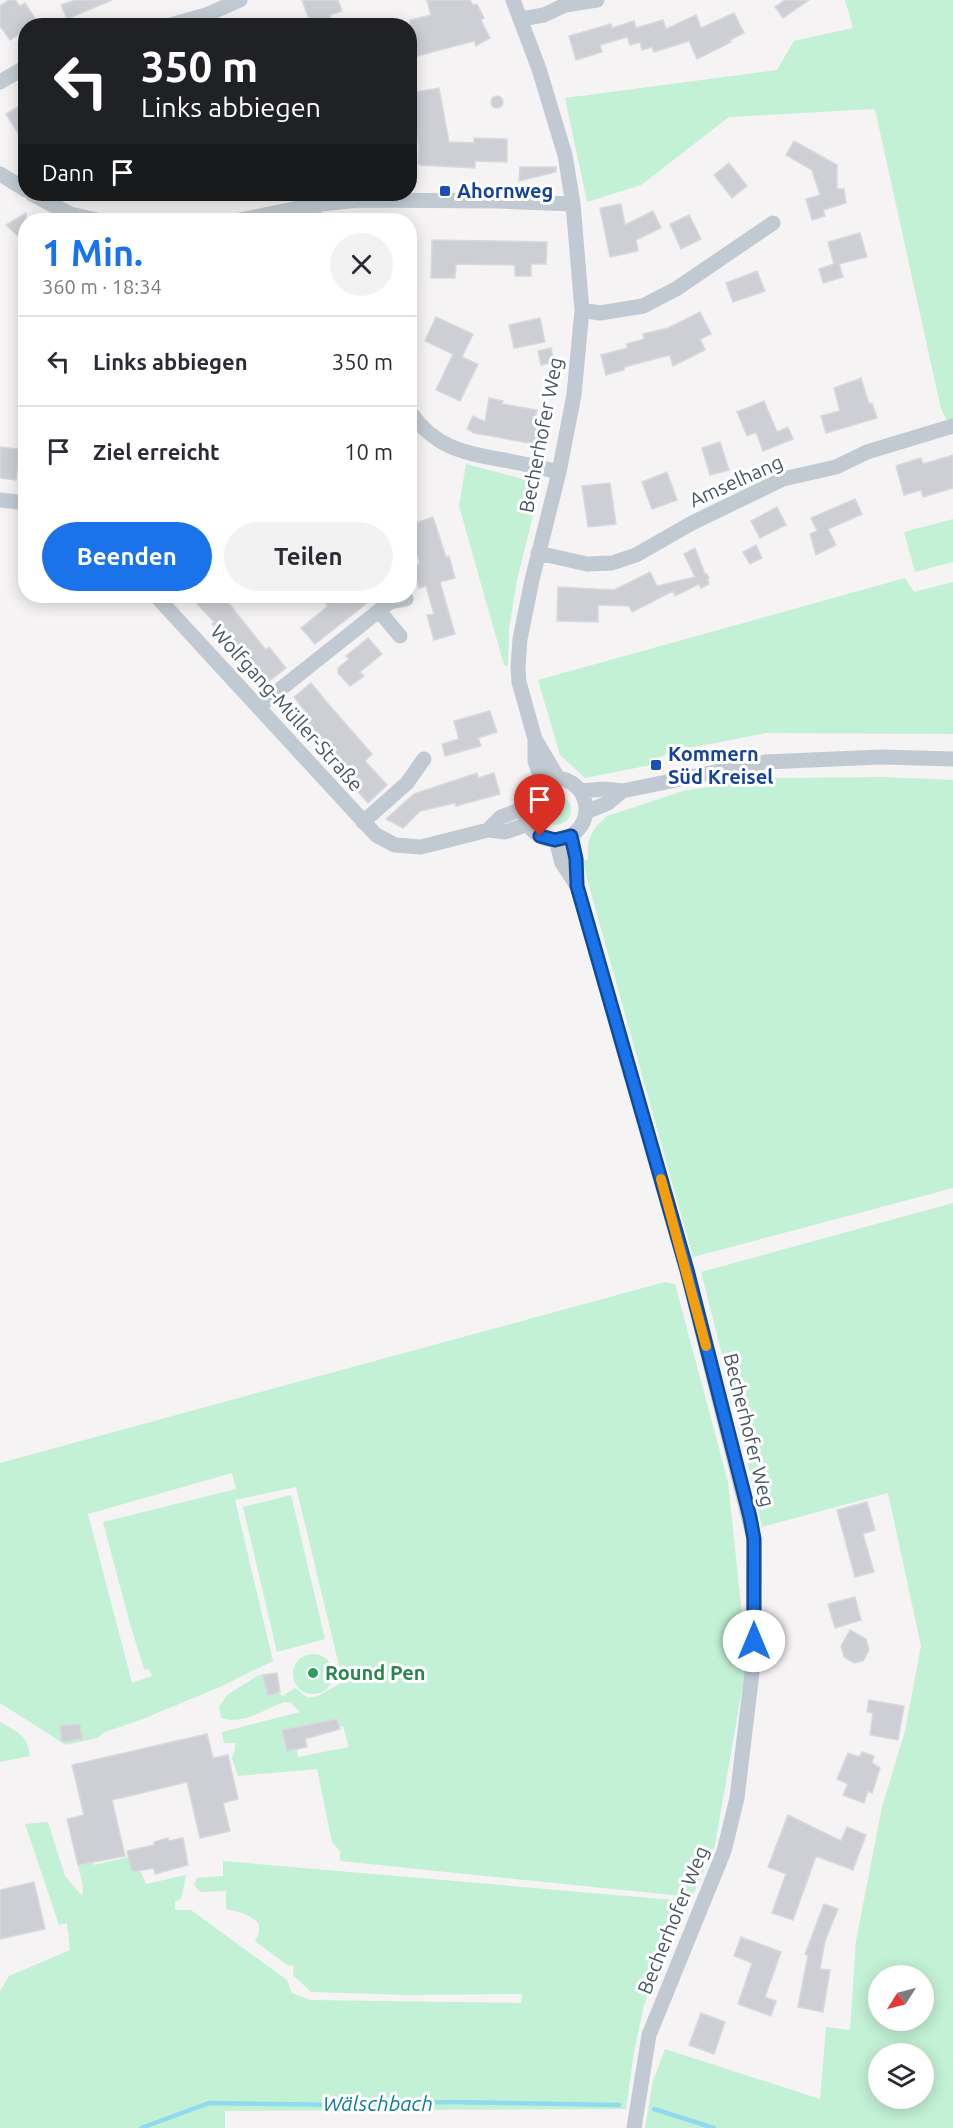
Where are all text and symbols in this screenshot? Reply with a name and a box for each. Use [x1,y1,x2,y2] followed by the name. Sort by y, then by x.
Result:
[42,42,120,120] icon: left
[141,43,258,90] text: 350 m
[141,92,321,122] text: Links abbiegen
[106,156,139,189] icon: arrive
[42,160,94,185] text: Dann
[457,179,553,202] place label: Ahornweg
[438,184,452,198] marker: Ahornweg
[42,232,143,273] text: 1 Min.
[330,233,393,296] button: close
[42,275,162,298] text: 360 m · 18:34
[42,345,75,378] icon: left
[93,349,248,374] text: Links abbiegen
[332,349,393,374] text: 350 m
[514,355,567,515] street label: Becherhofer Weg
[42,435,75,468] icon: arrive
[93,439,220,464] text: Ziel erreicht
[344,439,393,464] text: 10 m
[686,450,786,511] street label: Amselhang
[42,522,212,591] button: Beenden
[224,522,393,591] button: Teilen
[207,620,368,796] street label: Wolfgang-Müller-Straße
[668,742,773,788] place label: Kommern Süd Kreisel
[649,758,663,772] marker: Kommern Süd Kreisel
[514,774,565,836] pin
[523,783,556,816] icon: arrive
[719,1351,780,1509] street label: Becherhofer Weg
[722,1609,786,1673] position arrow
[325,1661,425,1684] place label: Round Pen
[306,1666,320,1680] marker: Round Pen
[632,1842,713,1997] street label: Becherhofer Weg
[868,1965,934,2031] north arrow
[868,1965,934,2109] map controls
[868,2043,934,2109] button: layers
[323,2091,433,2115] water label: Wälschbach

